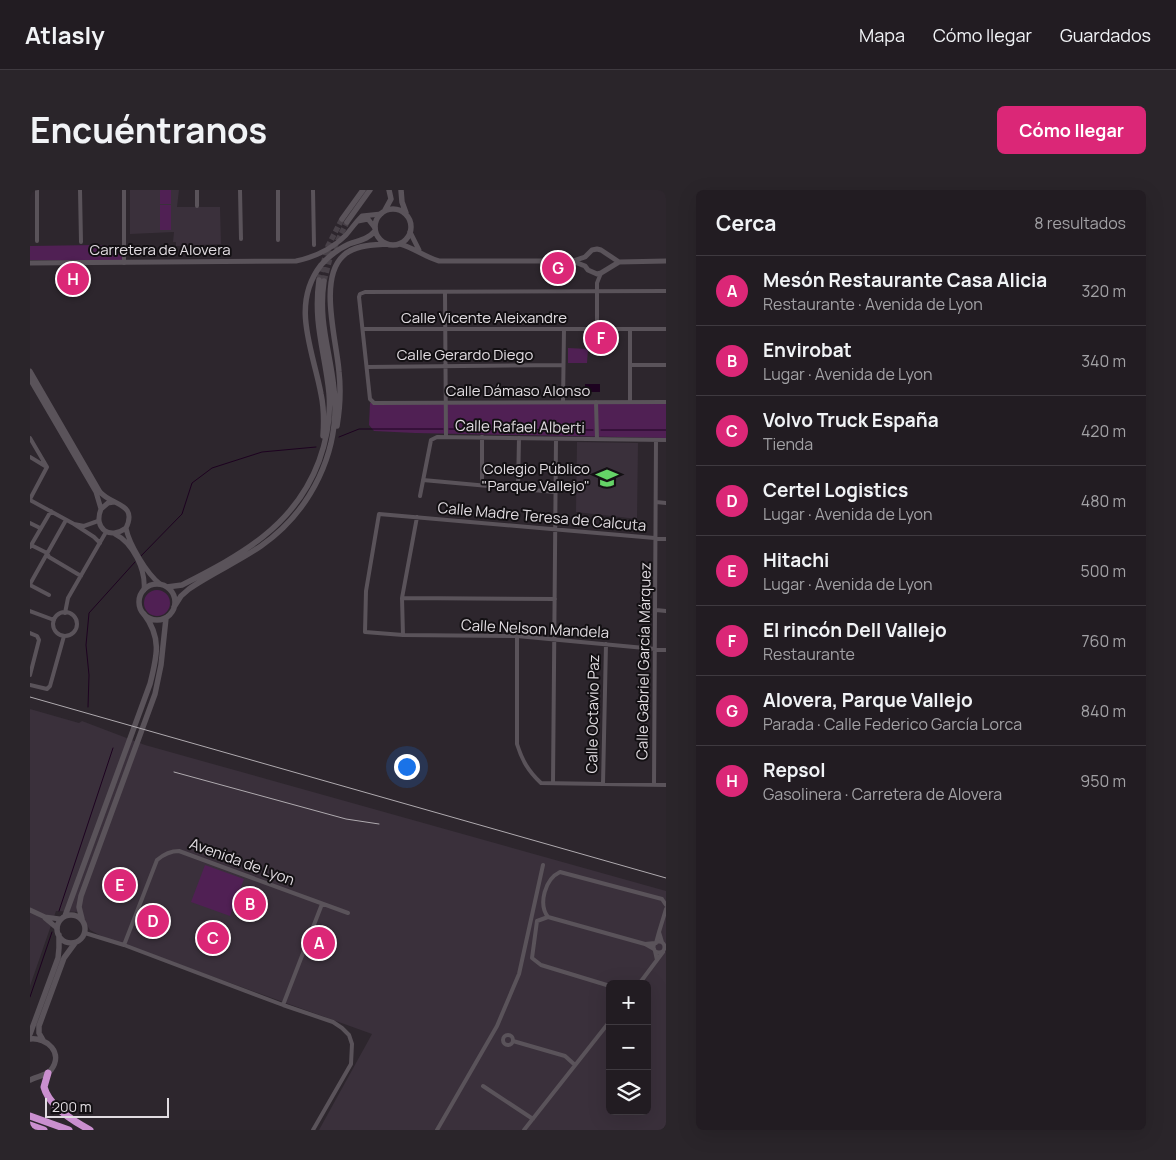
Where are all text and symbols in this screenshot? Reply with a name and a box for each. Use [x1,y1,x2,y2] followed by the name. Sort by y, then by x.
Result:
[25,18,105,51] text: Atlasly
[859,23,905,47] text: Mapa
[933,23,1032,47] text: Cómo llegar
[1060,23,1151,47] text: Guardados
[30,106,267,154] text: Encuéntranos
[997,106,1146,154] button: Cómo llegar
[716,209,776,237] text: Cerca
[1034,212,1126,234] text: 8 resultados
[89,239,231,260] street label: Carretera de Alovera
[542,249,574,287] pin: G
[57,260,89,298] pin: H
[763,267,1047,293] text: Mesón Restaurante Casa Alicia
[727,280,737,302] text: A
[1082,280,1126,302] text: 320 m
[763,293,983,315] text: Restaurante · Avenida de Lyon
[401,307,567,328] street label: Calle Vicente Aleixandre
[585,319,617,357] pin: F
[763,337,852,363] text: Envirobat
[397,344,533,365] street label: Calle Gerardo Diego
[727,350,737,372] text: B
[1081,350,1126,372] text: 340 m
[763,363,933,385] text: Lugar · Avenida de Lyon
[446,380,590,401] street label: Calle Dámaso Alonso
[763,407,939,433] text: Volvo Truck España
[455,415,585,438] street label: Calle Rafael Alberti
[726,420,738,442] text: C
[1081,420,1126,442] text: 420 m
[763,433,813,455] text: Tienda
[482,458,590,496] place label: Colegio Público "Parque Vallejo"
[594,465,620,491] school or university icon: Colegio Público "Parque Vallejo"
[763,477,908,503] text: Certel Logistics
[726,490,738,512] text: D
[1081,490,1126,512] text: 480 m
[437,497,647,536] street label: Calle Madre Teresa de Calcuta
[763,503,933,525] text: Lugar · Avenida de Lyon
[763,547,829,573] text: Hitachi
[727,560,737,582] text: E
[1080,560,1126,582] text: 500 m
[631,562,656,760] street label: Calle Gabriel García Márquez
[763,573,933,595] text: Lugar · Avenida de Lyon
[460,614,610,643] street label: Calle Nelson Mandela
[763,617,947,643] text: El rincón Dell Vallejo
[728,630,736,652] text: F
[1082,630,1126,652] text: 760 m
[763,643,855,665] text: Restaurante
[581,654,604,774] street label: Calle Octavio Paz
[763,687,973,713] text: Alovera, Parque Vallejo
[726,700,738,722] text: G
[1081,700,1126,722] text: 840 m
[763,713,1022,735] text: Parada · Calle Federico García Lorca
[394,754,420,780] your location
[763,757,826,783] text: Repsol
[726,770,738,792] text: H
[1080,770,1126,792] text: 950 m
[763,783,1002,805] text: Gasolinera · Carretera de Alovera
[187,833,298,890] street label: Avenida de Lyon
[104,866,136,904] pin: E
[234,885,266,923] pin: B
[137,902,169,940] pin: D
[197,919,229,957] pin: C
[303,924,335,962] pin: A
[606,980,651,1115] map controls
[606,980,651,1025] button: +
[606,1025,651,1070] button: −
[606,1070,651,1115] button: layers
[45,1095,169,1118] scale bar
[52,1097,92,1116] text: 200 m

